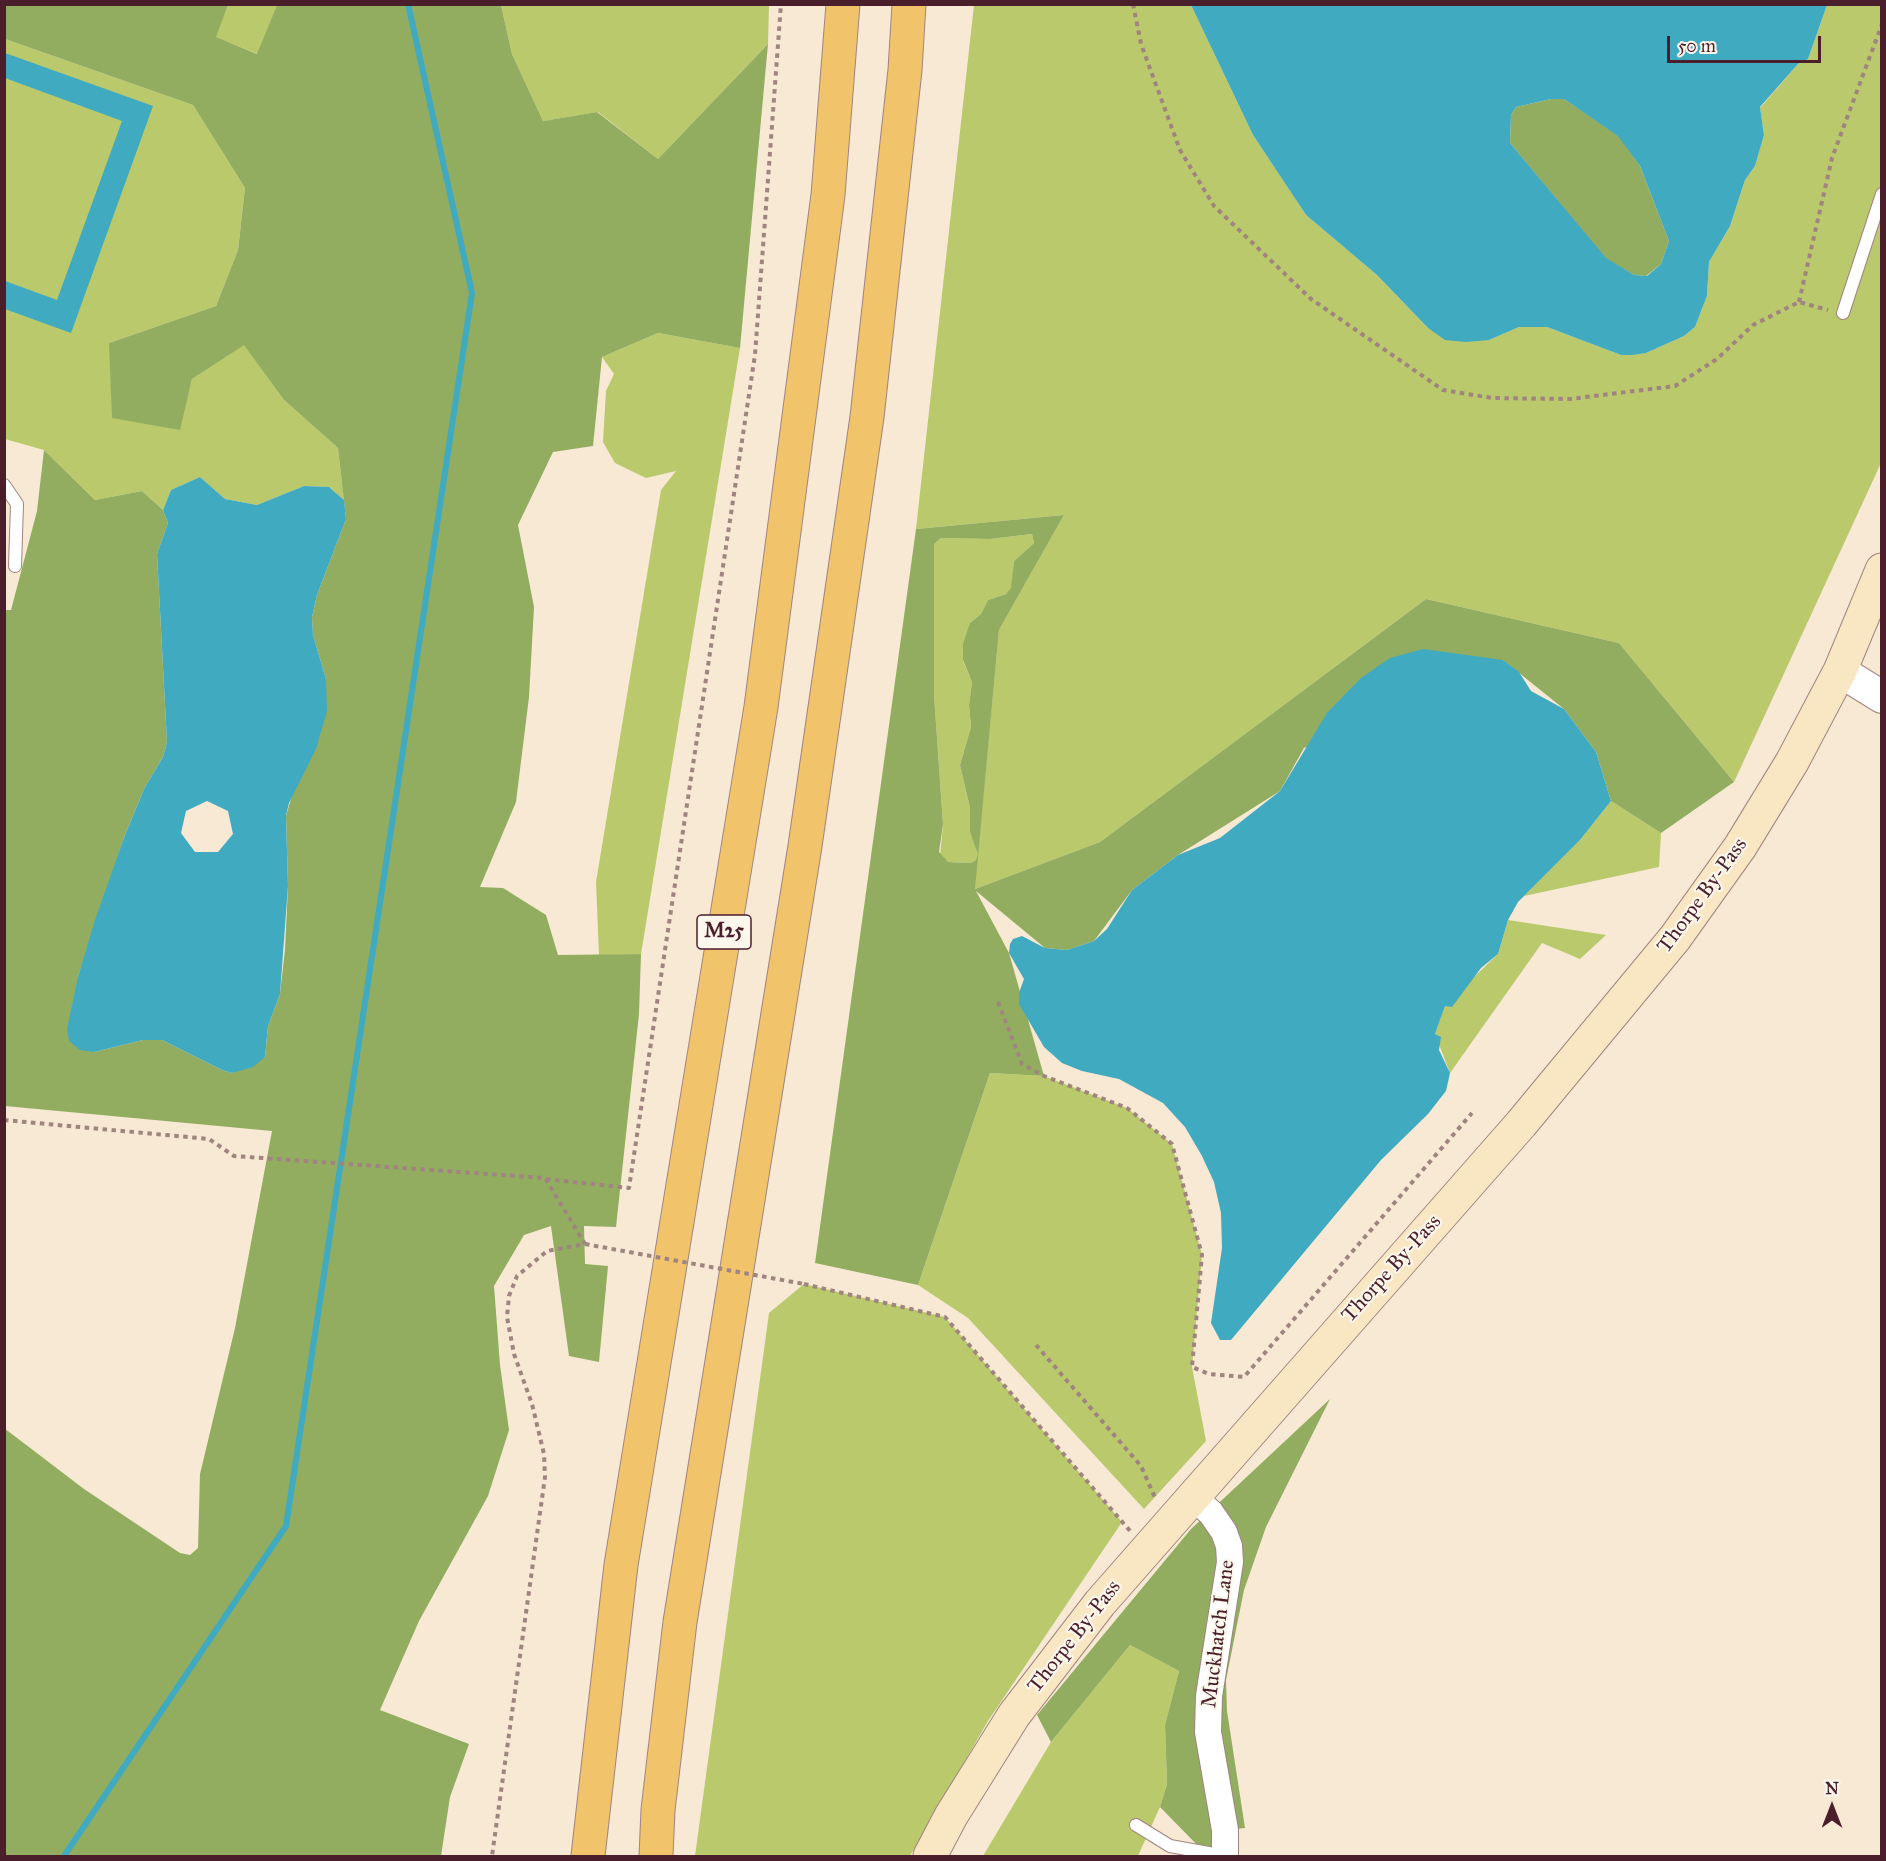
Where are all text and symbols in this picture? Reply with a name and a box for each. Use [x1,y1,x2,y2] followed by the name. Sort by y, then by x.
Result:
[1670,24,1824,62] scale bar
[1678,35,1716,57] text: 50 m
[1653,833,1753,959] street label: Thorpe By-Pass
[697,915,751,949] road number: M25
[1337,1210,1447,1328] street label: Thorpe By-Pass
[1197,1559,1241,1709] street label: Muckhatch Lane
[1023,1576,1127,1698] street label: Thorpe By-Pass
[1802,1777,1862,1837] north arrow
[1825,1779,1839,1798] text: N

